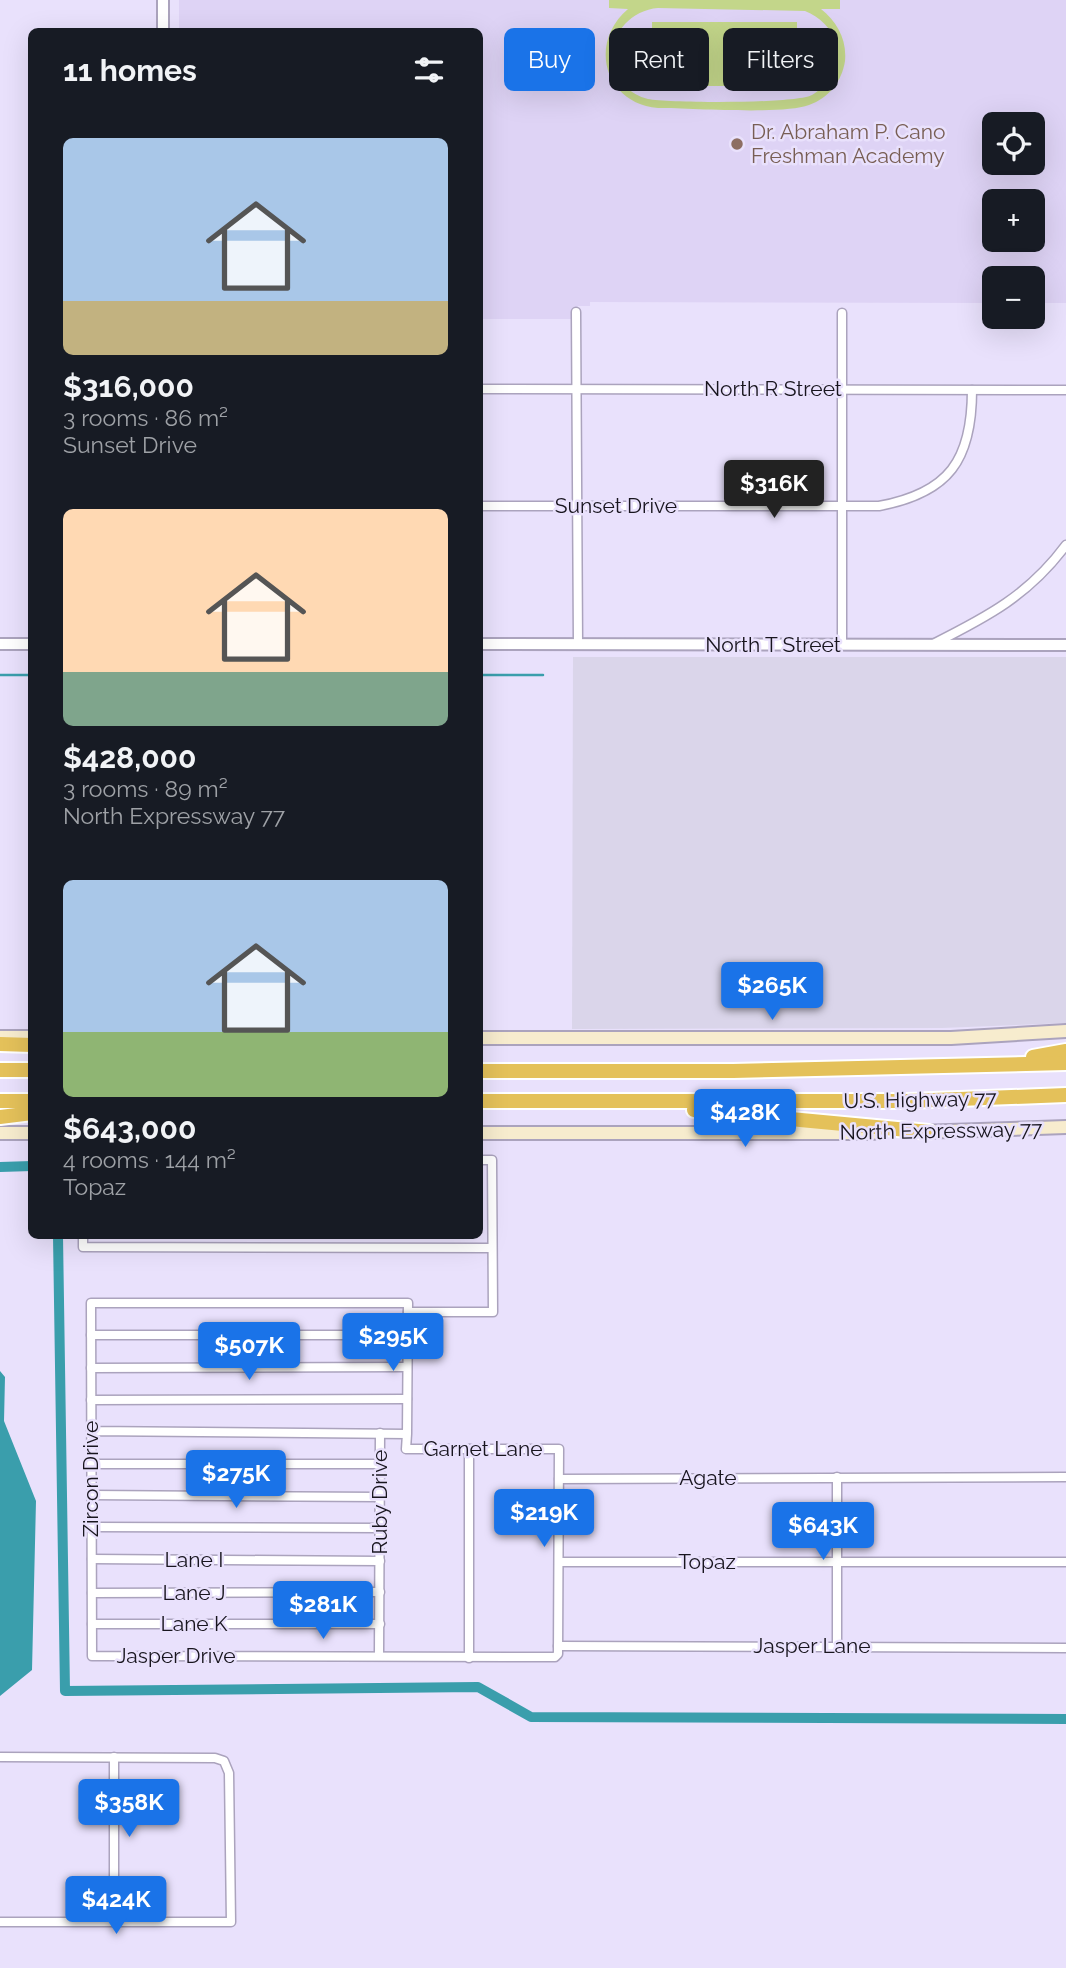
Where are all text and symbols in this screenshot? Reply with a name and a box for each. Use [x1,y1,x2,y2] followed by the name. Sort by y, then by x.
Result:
[504,28,595,91] chip: Buy
[609,28,709,91] chip: Rent
[723,28,838,91] chip: Filters
[410,51,448,89] icon: filters
[63,53,197,88] text: 11 homes
[982,112,1045,329] map controls
[982,112,1045,175] button: locate
[751,119,945,168] place label: Dr. Abraham P. Cano Freshman Academy
[729,136,745,152] marker: Dr. Abraham P. Cano Freshman Academy
[193,183,319,309] icon: home
[982,189,1045,252] button: +
[982,266,1045,329] button: −
[63,369,194,404] text: $316,000
[704,376,842,401] street label: North R Street
[63,404,228,431] text: 3 rooms · 86 m²
[63,431,197,458] text: Sunset Drive
[725,461,823,520] pin: $316K
[740,469,808,496] text: $316K
[555,493,677,518] street label: Sunset Drive
[193,554,319,680] icon: home
[705,632,841,657] street label: North T Street
[63,740,196,775] text: $428,000
[63,775,228,802] text: 3 rooms · 89 m²
[63,802,285,829] text: North Expressway 77
[193,925,319,1051] icon: home
[723,962,821,1022] pin: $265K
[737,971,807,998] text: $265K
[843,1086,998,1113] street label: U.S. Highway 77
[696,1090,794,1149] pin: $428K
[710,1098,780,1125] text: $428K
[63,1111,196,1146] text: $643,000
[839,1116,1043,1145] street label: North Expressway 77
[63,1146,236,1173] text: 4 rooms · 144 m²
[63,1173,126,1200] text: Topaz
[344,1314,442,1373] pin: $295K
[200,1322,298,1382] pin: $507K
[358,1322,428,1349] text: $295K
[214,1331,284,1358] text: $507K
[78,1421,103,1537] street label: Zircon Drive
[424,1436,542,1461] street label: Garnet Lane
[187,1450,285,1510] pin: $275K
[367,1450,392,1554] street label: Ruby Drive
[202,1459,270,1486] text: $275K
[679,1465,737,1490] street label: Agate
[495,1490,593,1549] pin: $219K
[510,1498,578,1525] text: $219K
[774,1502,872,1562] pin: $643K
[788,1511,858,1538] text: $643K
[165,1547,223,1572] street label: Lane I
[678,1549,736,1574] street label: Topaz
[162,1580,226,1605] street label: Lane J
[274,1582,372,1641] pin: $281K
[289,1590,357,1617] text: $281K
[160,1611,228,1636] street label: Lane K
[753,1633,871,1658] street label: Jasper Lane
[116,1643,236,1668] street label: Jasper Drive
[80,1780,178,1839] pin: $358K
[94,1788,164,1815] text: $358K
[67,1876,165,1936] pin: $424K
[81,1885,151,1912] text: $424K

